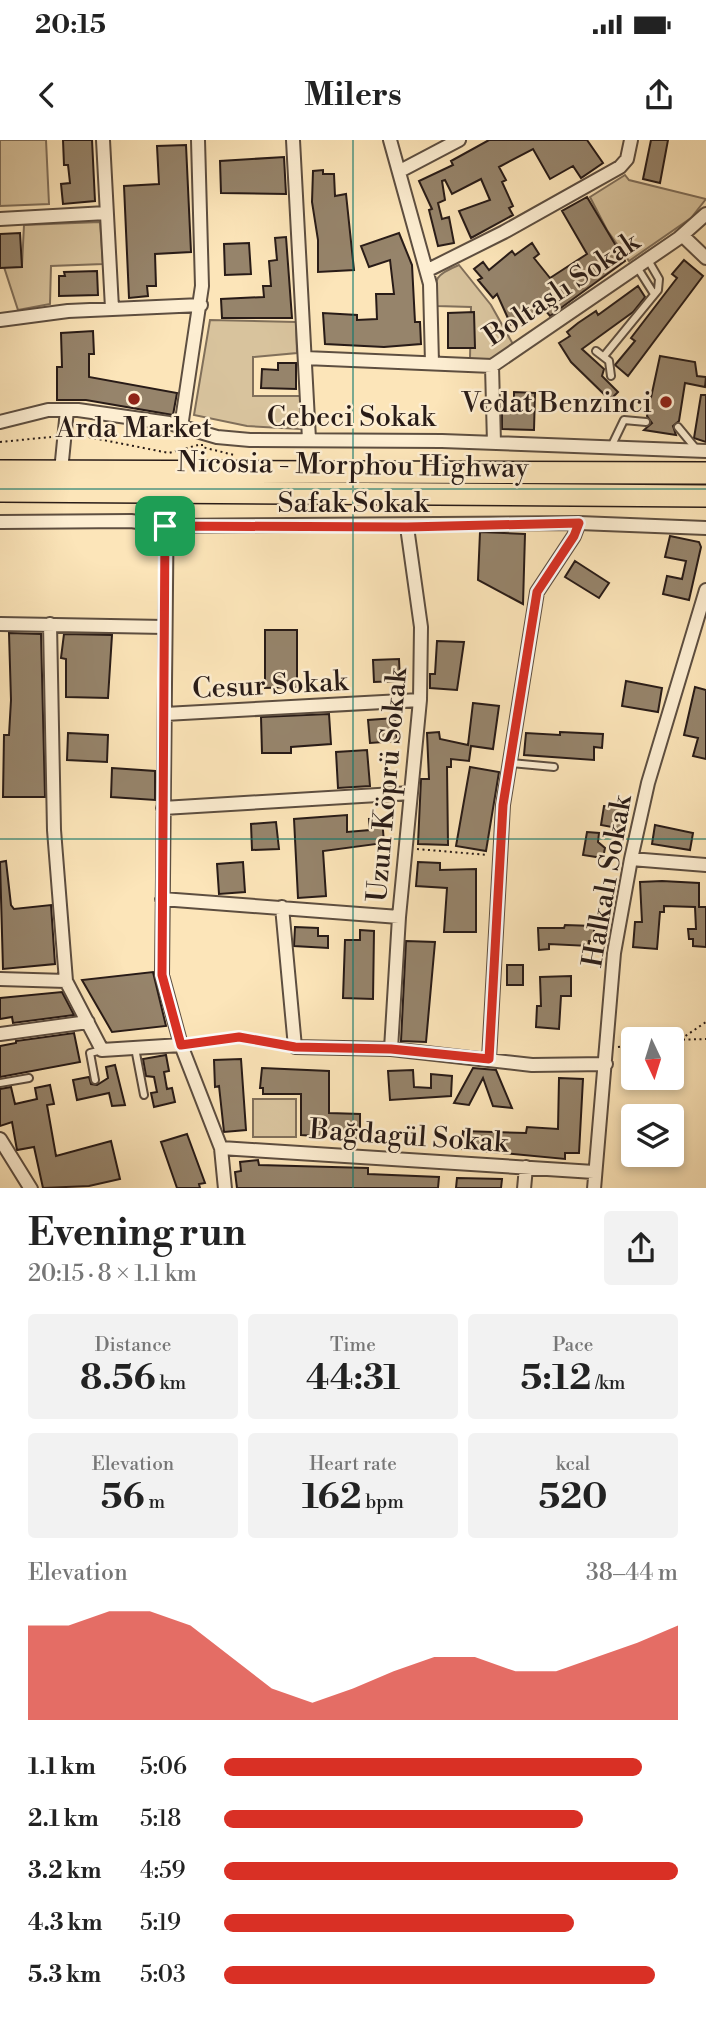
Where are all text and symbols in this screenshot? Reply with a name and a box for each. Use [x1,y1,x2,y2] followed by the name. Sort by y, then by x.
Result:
[35,9,106,41] text: 20:15
[304,75,402,115] text: Milers
[28,76,66,114] icon: back
[640,76,678,114] icon: share
[477,224,647,355] street label: Boltaşlı Sokak
[460,386,652,421] place label: Vedat Benzinci
[126,391,142,407] marker: Arda Market
[658,394,674,410] marker: Vedat Benzinci
[267,400,437,435] street label: Cebeci Sokak
[55,411,212,446] place label: Arda Market
[177,445,529,486] street label: Nicosia - Morphou Highway
[277,486,430,521] street label: Safak Sokak
[135,496,195,556] pin
[146,507,184,545] icon: arrive
[191,664,350,707] street label: Cesur Sokak
[360,665,415,904] street label: Uzun Köprü Sokak
[575,791,640,970] street label: Halkalı Sokak
[621,1027,684,1090] north arrow
[621,1027,684,1167] map controls
[621,1104,684,1167] button: layers
[307,1112,511,1161] street label: Bağdagül Sokak
[28,1210,246,1257] text: Evening run
[604,1211,678,1285] button: share
[28,1260,197,1288] text: 20:15 · 8 × 1.1 km
[95,1333,171,1357] text: Distance
[330,1333,376,1357] text: Time
[553,1333,593,1357] text: Pace
[80,1357,156,1400] text: 8.56
[306,1357,400,1400] text: 44:31
[521,1357,591,1400] text: 5:12
[156,1371,186,1395] text: km
[591,1371,625,1395] text: /km
[92,1452,174,1476] text: Elevation
[309,1452,397,1476] text: Heart rate
[556,1452,590,1476] text: kcal
[101,1476,145,1519] text: 56
[302,1476,362,1519] text: 162
[538,1476,608,1519] text: 520
[145,1490,165,1514] text: m
[362,1490,404,1514] text: bpm
[28,1559,128,1587] text: Elevation
[586,1559,678,1587] text: 38–44 m
[28,1753,96,1781] text: 1.1 km
[140,1753,187,1781] text: 5:06
[28,1805,99,1833] text: 2.1 km
[140,1805,181,1833] text: 5:18
[28,1857,101,1885] text: 3.2 km
[140,1857,186,1885] text: 4:59
[28,1909,102,1937] text: 4.3 km
[140,1909,181,1937] text: 5:19
[28,1961,101,1989] text: 5.3 km
[140,1961,186,1989] text: 5:03

